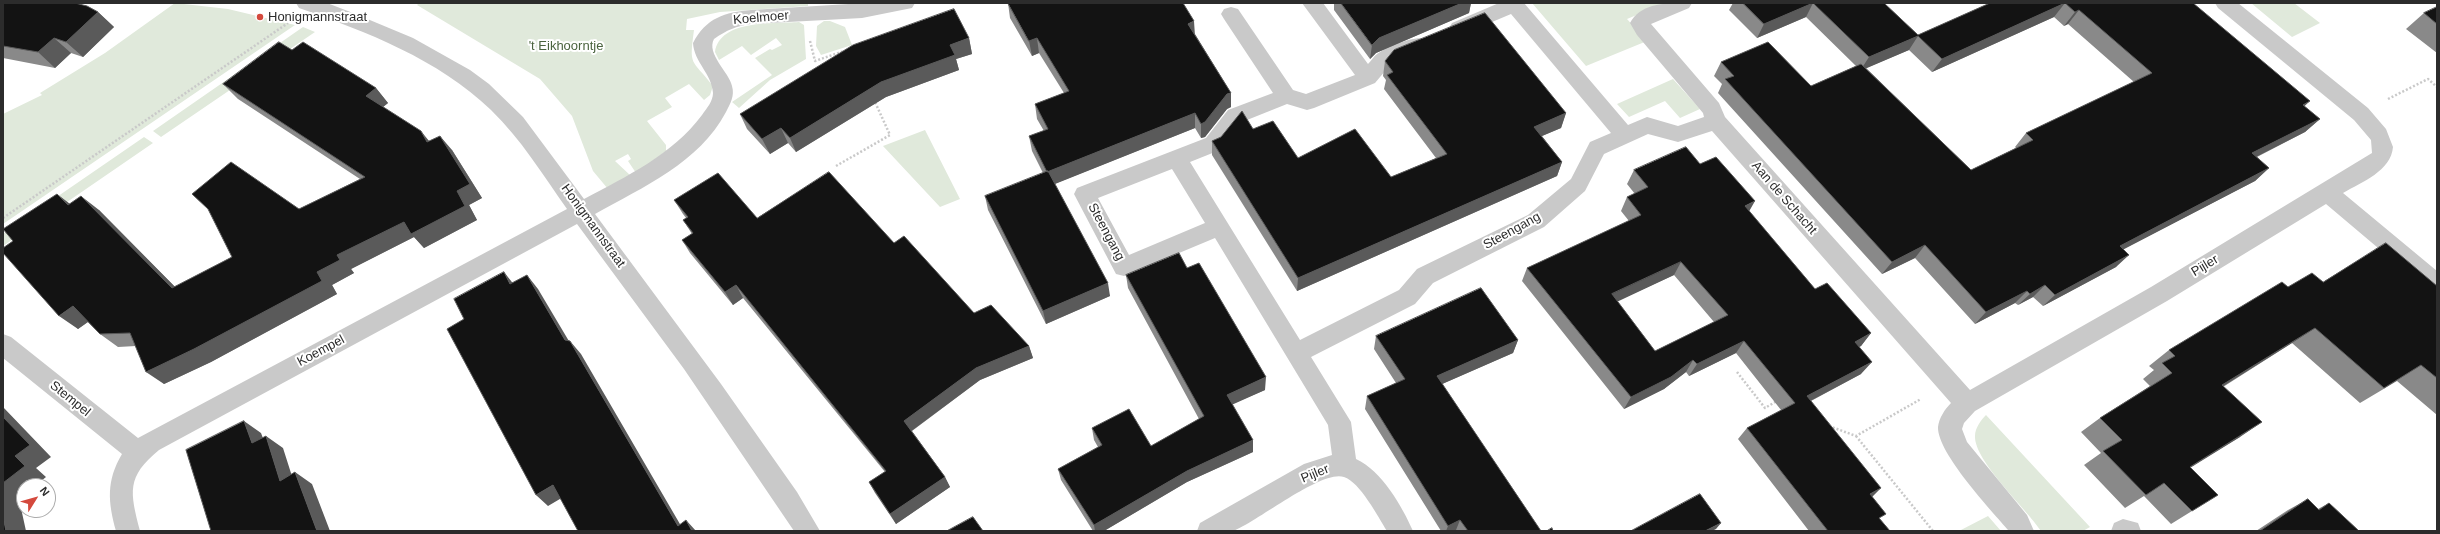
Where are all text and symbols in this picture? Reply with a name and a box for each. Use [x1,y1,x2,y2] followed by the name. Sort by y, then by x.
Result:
[733,8,789,28] street label: Koelmoer
[268,9,367,25] place label: Honigmannstraat
[255,12,265,22] marker: Honigmannstraat
[529,38,603,54] park label: 't Eikhoorntje
[1748,158,1820,238] street label: Aan de Schacht
[558,181,628,271] street label: Honigmannstraat
[1084,201,1128,263] street label: Steengang
[1481,209,1543,253] street label: Steengang
[2189,252,2221,280] street label: Pijler
[295,332,347,370] street label: Koempel
[47,378,93,420] street label: Stempel
[1299,461,1331,487] street label: Pijler
[16,478,56,518] north arrow
[38,485,52,498] text: N

